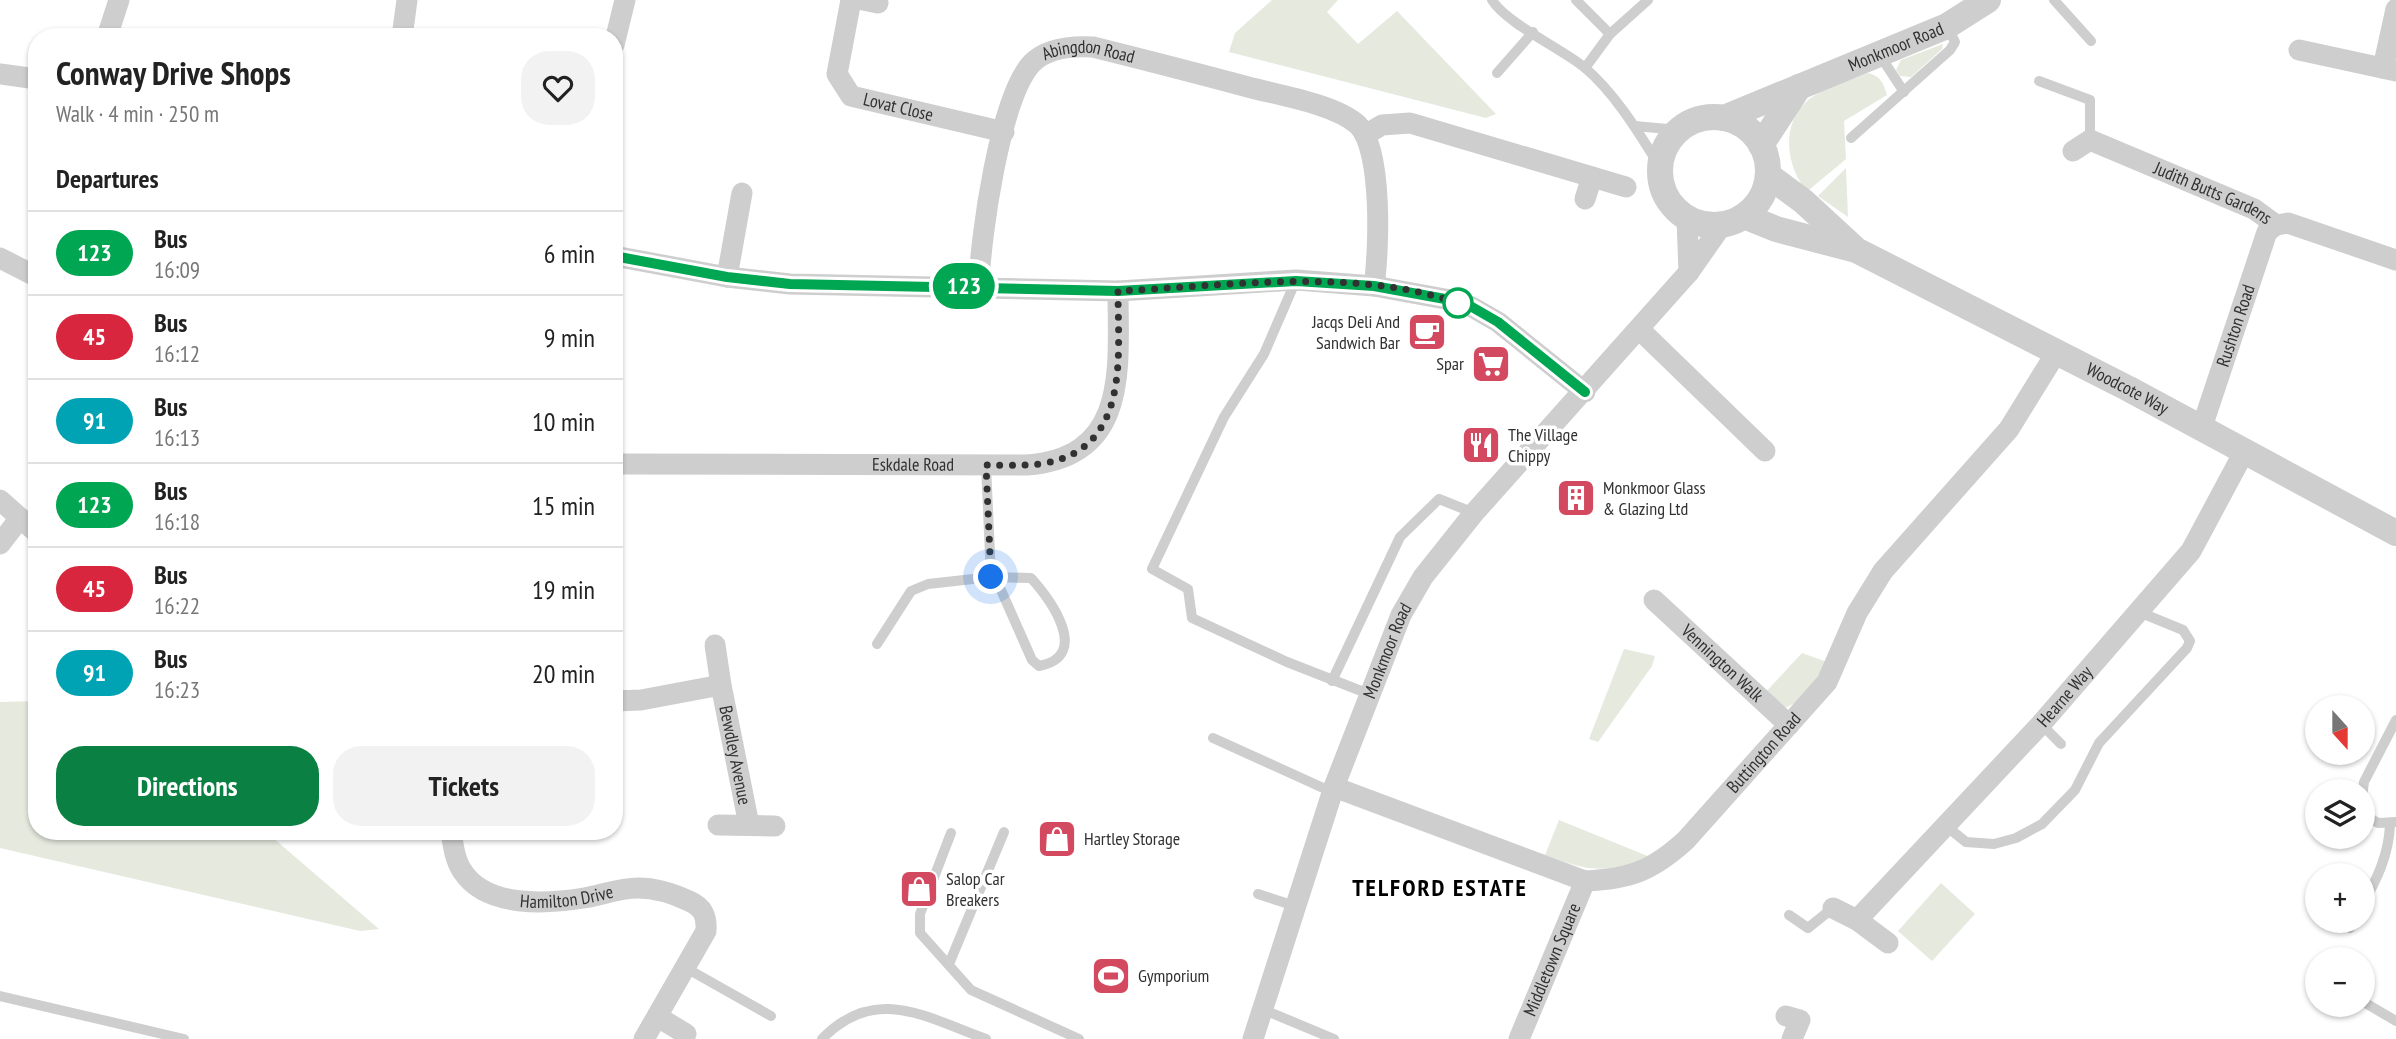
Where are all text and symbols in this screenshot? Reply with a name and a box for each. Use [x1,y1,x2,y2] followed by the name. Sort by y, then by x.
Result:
[1845,17,1947,76] street label: Monkmoor Road
[1038,35,1137,68] street label: Abingdon Road
[56,51,291,94] text: Conway Drive Shops
[521,51,595,125] button: heart
[861,87,936,126] street label: Lovat Close
[56,99,219,128] text: Walk · 4 min · 250 m
[2150,156,2277,229] street label: Judith Butts Gardens
[56,162,159,195] text: Departures
[154,222,187,255] text: Bus
[77,237,112,268] text: 123
[544,237,595,270] text: 6 min
[154,255,200,284] text: 16:09
[924,263,1004,309] line badge: 123
[947,270,981,301] text: 123
[2211,281,2260,370] street label: Rushton Road
[1443,288,1473,318] unlabelled marker
[154,306,187,339] text: Bus
[1311,310,1400,354] place label: Jacqs Deli And Sandwich Bar
[1406,311,1448,353] cafe icon: Jacqs Deli And Sandwich Bar
[83,321,106,352] text: 45
[544,321,595,354] text: 9 min
[154,339,200,368] text: 16:12
[1470,343,1512,385] supermarket icon: Spar
[1436,352,1464,375] place label: Spar
[2083,357,2173,419] street label: Woodcote Way
[154,390,187,423] text: Bus
[83,405,106,436] text: 91
[532,405,595,438] text: 10 min
[154,423,200,452] text: 16:13
[1508,423,1578,467] place label: The Village Chippy
[1460,424,1502,466] restaurant icon: The Village Chippy
[872,453,954,476] street label: Eskdale Road
[154,474,187,507] text: Bus
[1603,476,1706,520] place label: Monkmoor Glass & Glazing Ltd
[1555,477,1597,519] building icon: Monkmoor Glass & Glazing Ltd
[77,489,112,520] text: 123
[532,489,595,522] text: 15 min
[154,507,200,536] text: 16:18
[154,558,187,591] text: Bus
[973,559,1008,594] your location
[83,573,106,604] text: 45
[532,573,595,606] text: 19 min
[154,591,200,620] text: 16:22
[1358,598,1417,702] street label: Monkmoor Road
[1676,618,1769,707] street label: Vennington Walk
[154,642,187,675] text: Bus
[83,657,106,688] text: 91
[532,657,595,690] text: 20 min
[2032,661,2097,732] street label: Hearne Way
[154,675,200,704] text: 16:23
[2305,695,2375,765] north arrow
[2305,695,2375,1017] map controls
[714,703,757,807] street label: Bewdley Avenue
[1721,707,1806,798] street label: Buttington Road
[56,746,319,826] button: Directions
[333,746,595,826] button: Tickets
[2305,779,2375,849] button: layers
[1036,818,1078,860] shop icon: Hartley Storage
[1084,827,1180,850] place label: Hartley Storage
[2305,863,2375,933] button: +
[946,867,1005,911] place label: Salop Car Breakers
[898,868,940,910] shop icon: Salop Car Breakers
[1352,872,1528,903] district label: TELFORD ESTATE
[519,880,615,913] street label: Hamilton Drive
[1518,900,1585,1019] street label: Middletown Square
[2305,947,2375,1017] button: −
[1090,955,1132,997] sports icon: Gymporium
[1138,964,1209,987] place label: Gymporium

